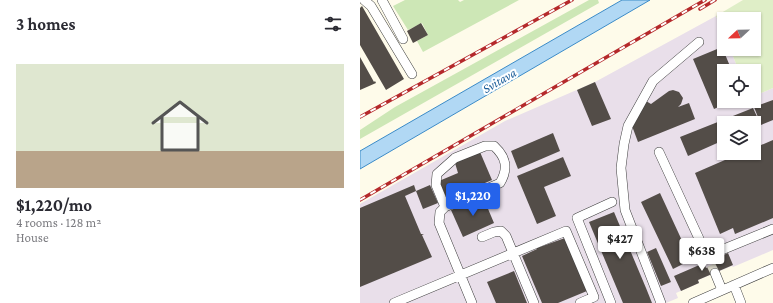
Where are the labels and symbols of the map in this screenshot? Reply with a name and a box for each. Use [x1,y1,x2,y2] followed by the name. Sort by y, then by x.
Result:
[717,12,761,56] north arrow
[480,65,519,96] water label: Svitava
[440,183,506,217] pin: $1,220
[596,226,644,260] pin: $427
[678,238,726,272] pin: $638

